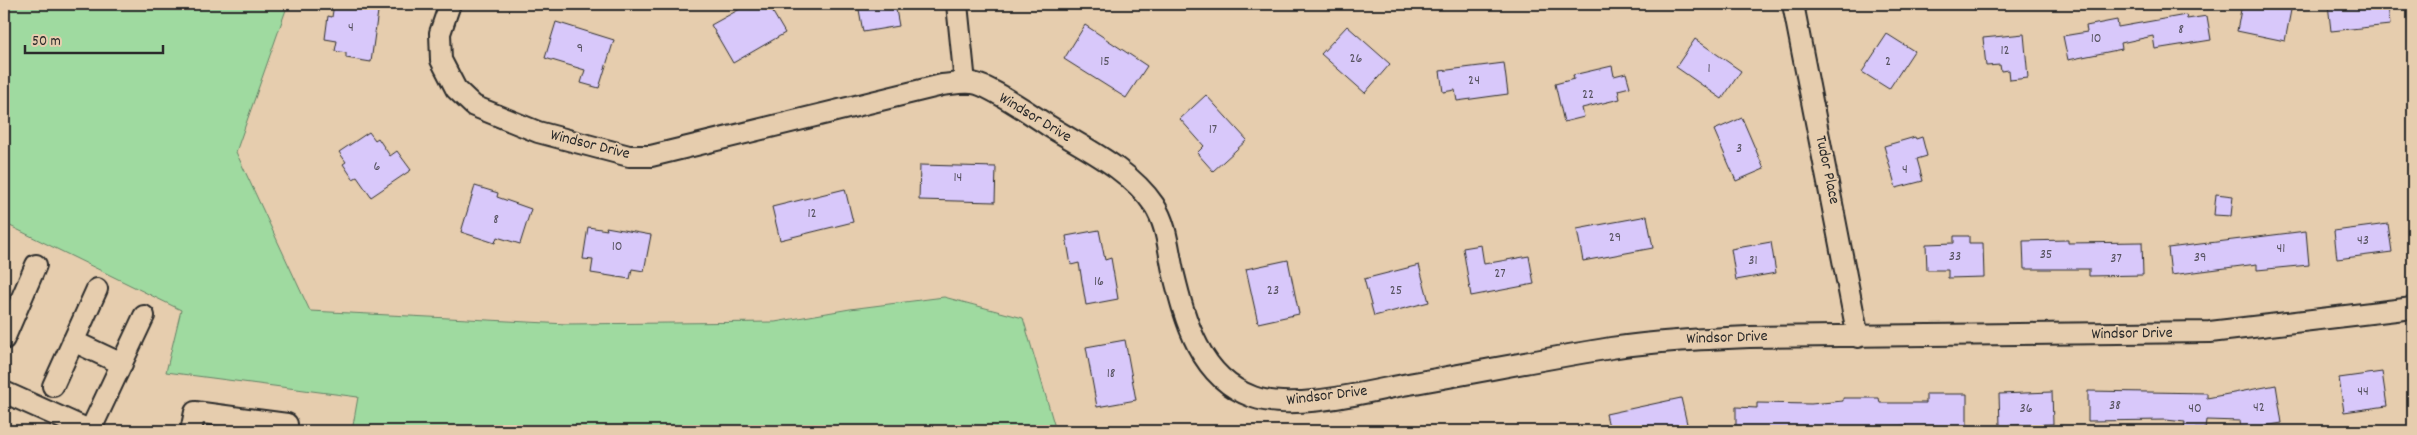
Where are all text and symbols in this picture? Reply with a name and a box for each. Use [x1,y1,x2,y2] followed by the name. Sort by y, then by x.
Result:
[348,18,354,38] house number: 4
[2178,20,2184,40] house number: 8
[25,22,162,54] scale bar
[2091,29,2101,49] house number: 10
[32,31,61,53] text: 50 m
[577,39,583,59] house number: 9
[2000,41,2010,61] house number: 12
[1350,49,1363,69] house number: 26
[1100,52,1110,72] house number: 15
[1885,52,1891,72] house number: 2
[1707,59,1711,79] house number: 1
[1468,71,1480,91] house number: 24
[1582,85,1594,105] house number: 22
[994,87,1076,149] street label: Windsor Drive
[1209,120,1217,140] house number: 17
[548,124,632,166] street label: Windsor Drive
[1809,134,1845,206] street label: Tudor Place
[1736,139,1742,159] house number: 3
[374,157,381,177] house number: 6
[1902,160,1908,180] house number: 4
[954,168,962,188] house number: 14
[807,204,817,224] house number: 12
[493,210,499,230] house number: 8
[1609,228,1621,248] house number: 29
[2357,231,2369,251] house number: 43
[612,237,622,257] house number: 10
[2277,239,2285,259] house number: 41
[2040,245,2052,265] house number: 35
[1949,247,1961,267] house number: 33
[2194,248,2206,268] house number: 39
[2110,249,2122,269] house number: 37
[1748,251,1758,271] house number: 31
[1494,264,1506,284] house number: 27
[1094,272,1104,292] house number: 16
[1267,281,1279,301] house number: 23
[1390,281,1402,301] house number: 25
[2091,322,2173,346] street label: Windsor Drive
[1686,325,1768,351] street label: Windsor Drive
[1107,364,1116,384] house number: 18
[1285,380,1369,412] street label: Windsor Drive
[2357,382,2369,402] house number: 44
[2109,396,2121,416] house number: 38
[2253,398,2265,418] house number: 42
[2019,399,2033,419] house number: 36
[2188,399,2202,419] house number: 40

